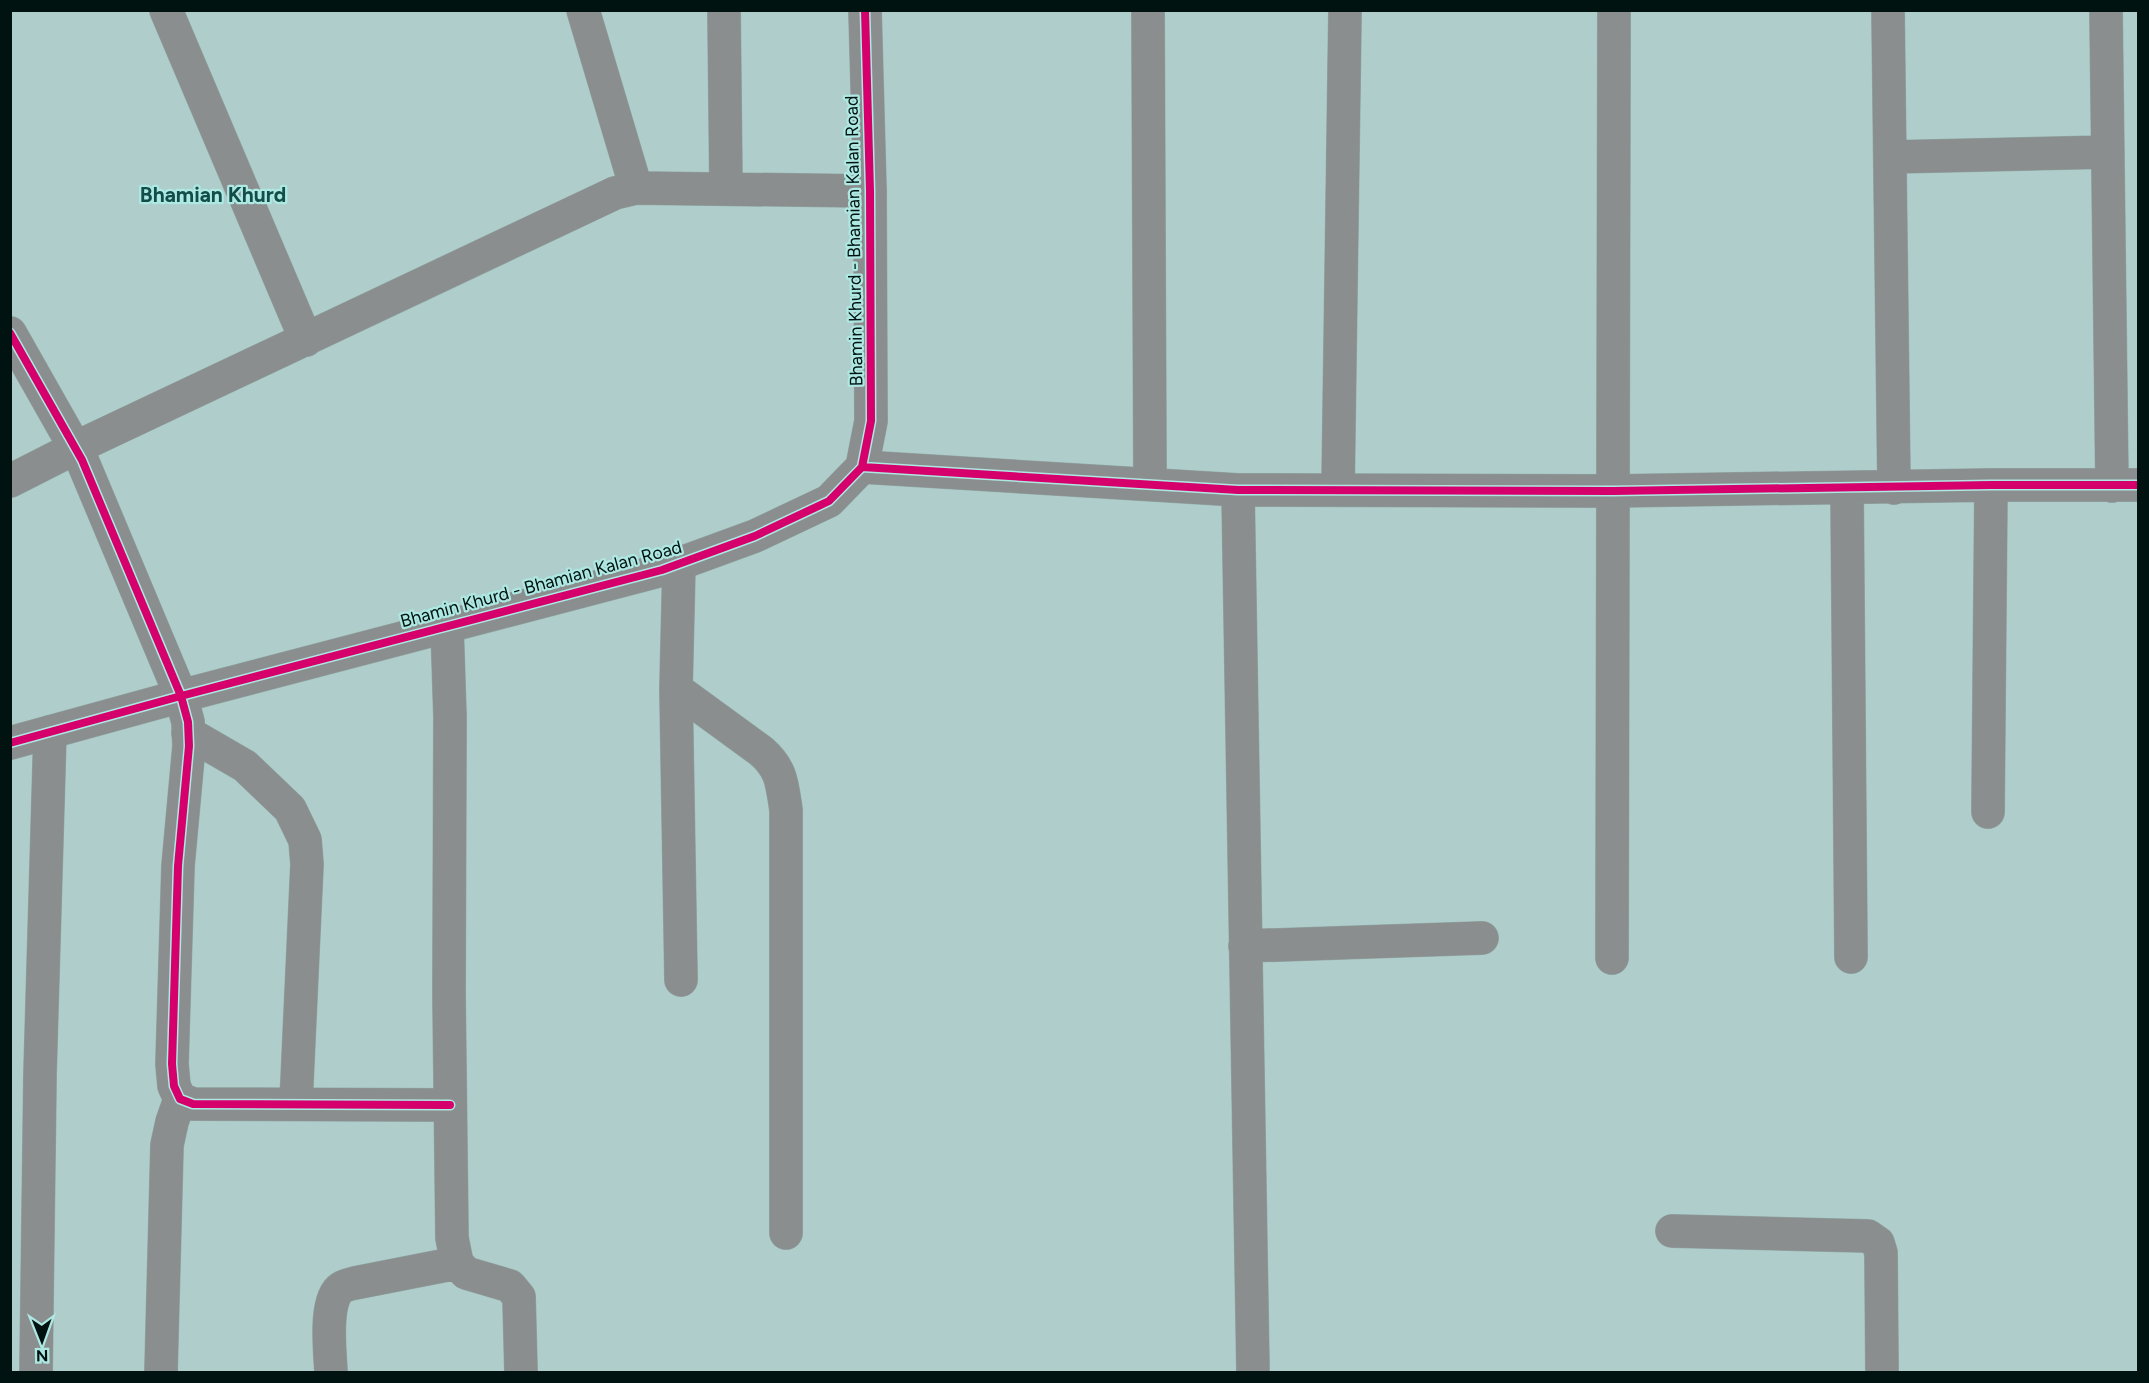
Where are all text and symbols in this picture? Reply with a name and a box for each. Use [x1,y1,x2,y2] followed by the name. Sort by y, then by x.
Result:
[840,95,868,387] street label: Bhamin Khurd - Bhamian Kalan Road
[140,182,286,207] district label: Bhamian Khurd
[398,536,684,632] street label: Bhamin Khurd - Bhamian Kalan Road
[12,1311,72,1371] north arrow
[36,1346,49,1365] text: N

